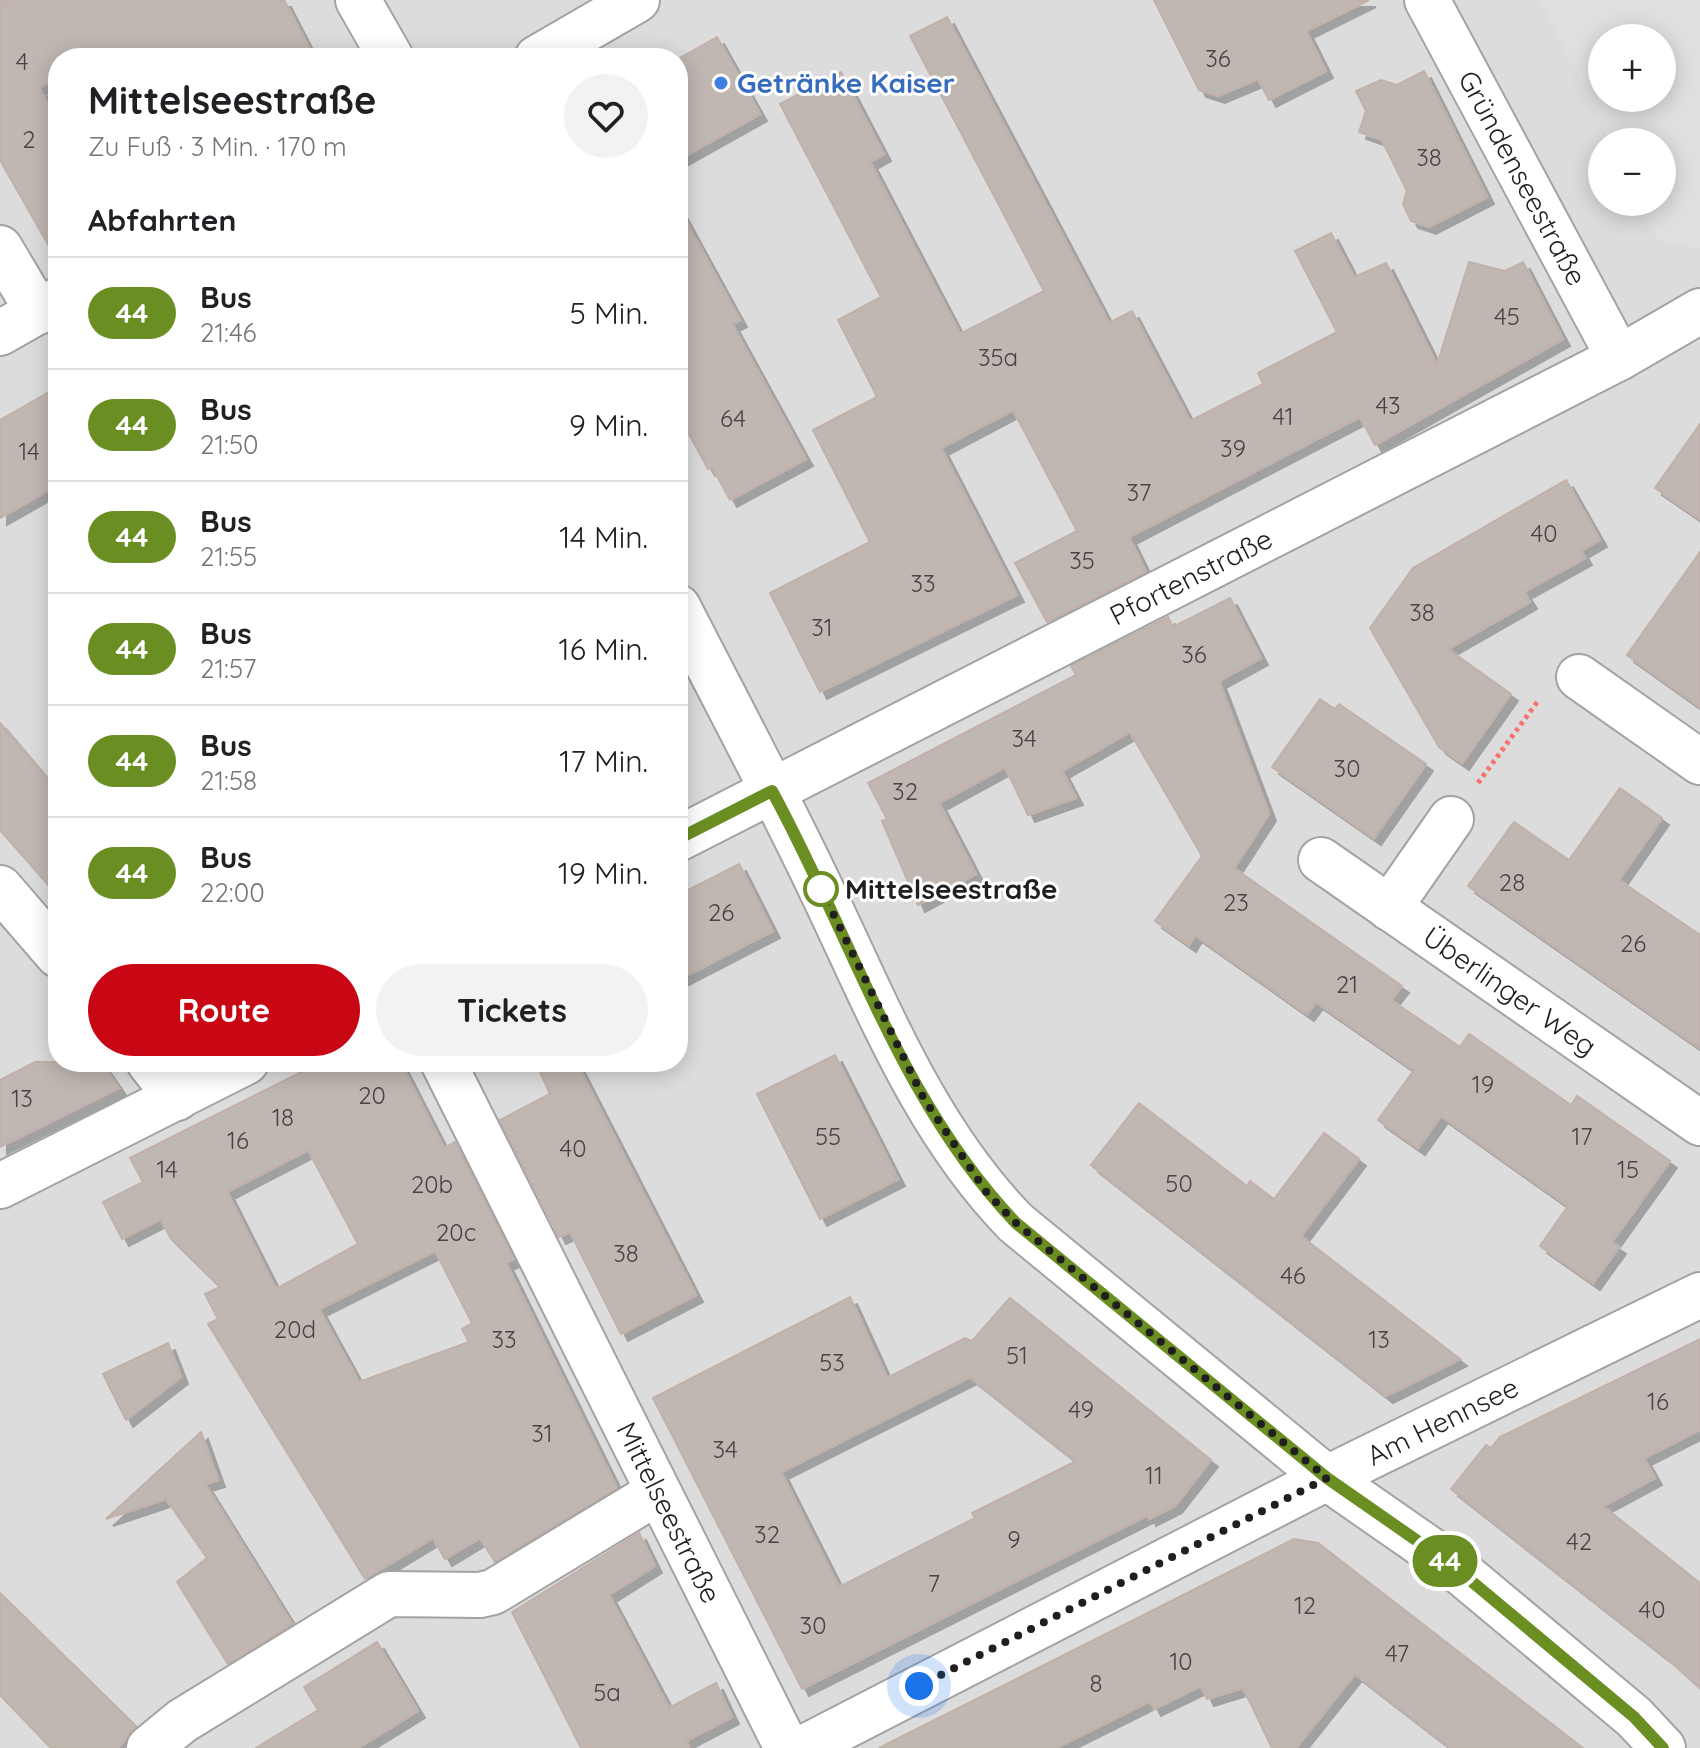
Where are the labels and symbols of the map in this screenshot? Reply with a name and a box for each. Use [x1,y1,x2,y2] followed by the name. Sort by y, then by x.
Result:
[1205,43,1231,73] house number: 36
[16,46,28,76] house number: 4
[1451,64,1595,291] street label: Gründenseestraße
[737,65,955,100] place label: Getränke Kaiser
[712,74,730,92] marker: Getränke Kaiser
[22,124,36,154] house number: 2
[1416,142,1442,172] house number: 38
[1494,301,1520,331] house number: 45
[978,342,1018,372] house number: 35a
[1375,390,1401,420] house number: 43
[1272,401,1294,431] house number: 41
[720,403,746,433] house number: 64
[1220,433,1246,463] house number: 39
[18,436,40,466] house number: 14
[1127,477,1151,507] house number: 37
[1531,518,1557,548] house number: 40
[1103,520,1278,632] street label: Pfortenstraße
[1069,545,1095,575] house number: 35
[910,568,936,598] house number: 33
[1409,597,1435,627] house number: 38
[811,612,833,642] house number: 31
[1181,639,1207,669] house number: 36
[1011,723,1037,753] house number: 34
[1334,753,1360,783] house number: 30
[892,776,918,806] house number: 32
[1499,867,1525,897] house number: 28
[845,871,1057,906] place label: Mittelseestraße
[804,872,838,906] marker: Mittelseestraße
[1223,887,1249,917] house number: 23
[708,897,734,927] house number: 26
[1417,918,1604,1063] street label: Überlinger Weg
[1620,928,1646,958] house number: 26
[1336,969,1358,999] house number: 21
[1472,1069,1494,1099] house number: 19
[358,1080,386,1110] house number: 20
[11,1083,33,1113] house number: 13
[272,1102,294,1132] house number: 18
[815,1121,841,1151] house number: 55
[1571,1121,1593,1151] house number: 17
[227,1125,249,1155] house number: 16
[560,1133,586,1163] house number: 40
[156,1154,178,1184] house number: 14
[1617,1154,1639,1184] house number: 15
[1165,1168,1193,1198] house number: 50
[411,1169,453,1199] house number: 20b
[436,1217,476,1247] house number: 20c
[613,1238,639,1268] house number: 38
[1280,1260,1306,1290] house number: 46
[274,1314,316,1344] house number: 20d
[491,1324,517,1354] house number: 33
[1368,1324,1390,1354] house number: 13
[1006,1340,1028,1370] house number: 51
[819,1347,845,1377] house number: 53
[1361,1369,1524,1473] street label: Am Hennsee
[1647,1386,1669,1416] house number: 16
[1068,1394,1094,1424] house number: 49
[609,1416,729,1609] street label: Mittelseestraße
[531,1418,553,1448] house number: 31
[712,1434,738,1464] house number: 34
[1145,1460,1163,1490] house number: 11
[754,1519,780,1549] house number: 32
[1007,1524,1021,1554] house number: 9
[1566,1526,1592,1556] house number: 42
[1409,1535,1481,1587] line badge: 44
[928,1568,940,1598] house number: 7
[1294,1590,1316,1620] house number: 12
[1639,1594,1665,1624] house number: 40
[800,1610,826,1640] house number: 30
[1385,1638,1409,1668] house number: 47
[1169,1646,1193,1676] house number: 10
[899,1666,939,1706] your location
[1090,1668,1102,1698] house number: 8
[593,1677,621,1707] house number: 5a

